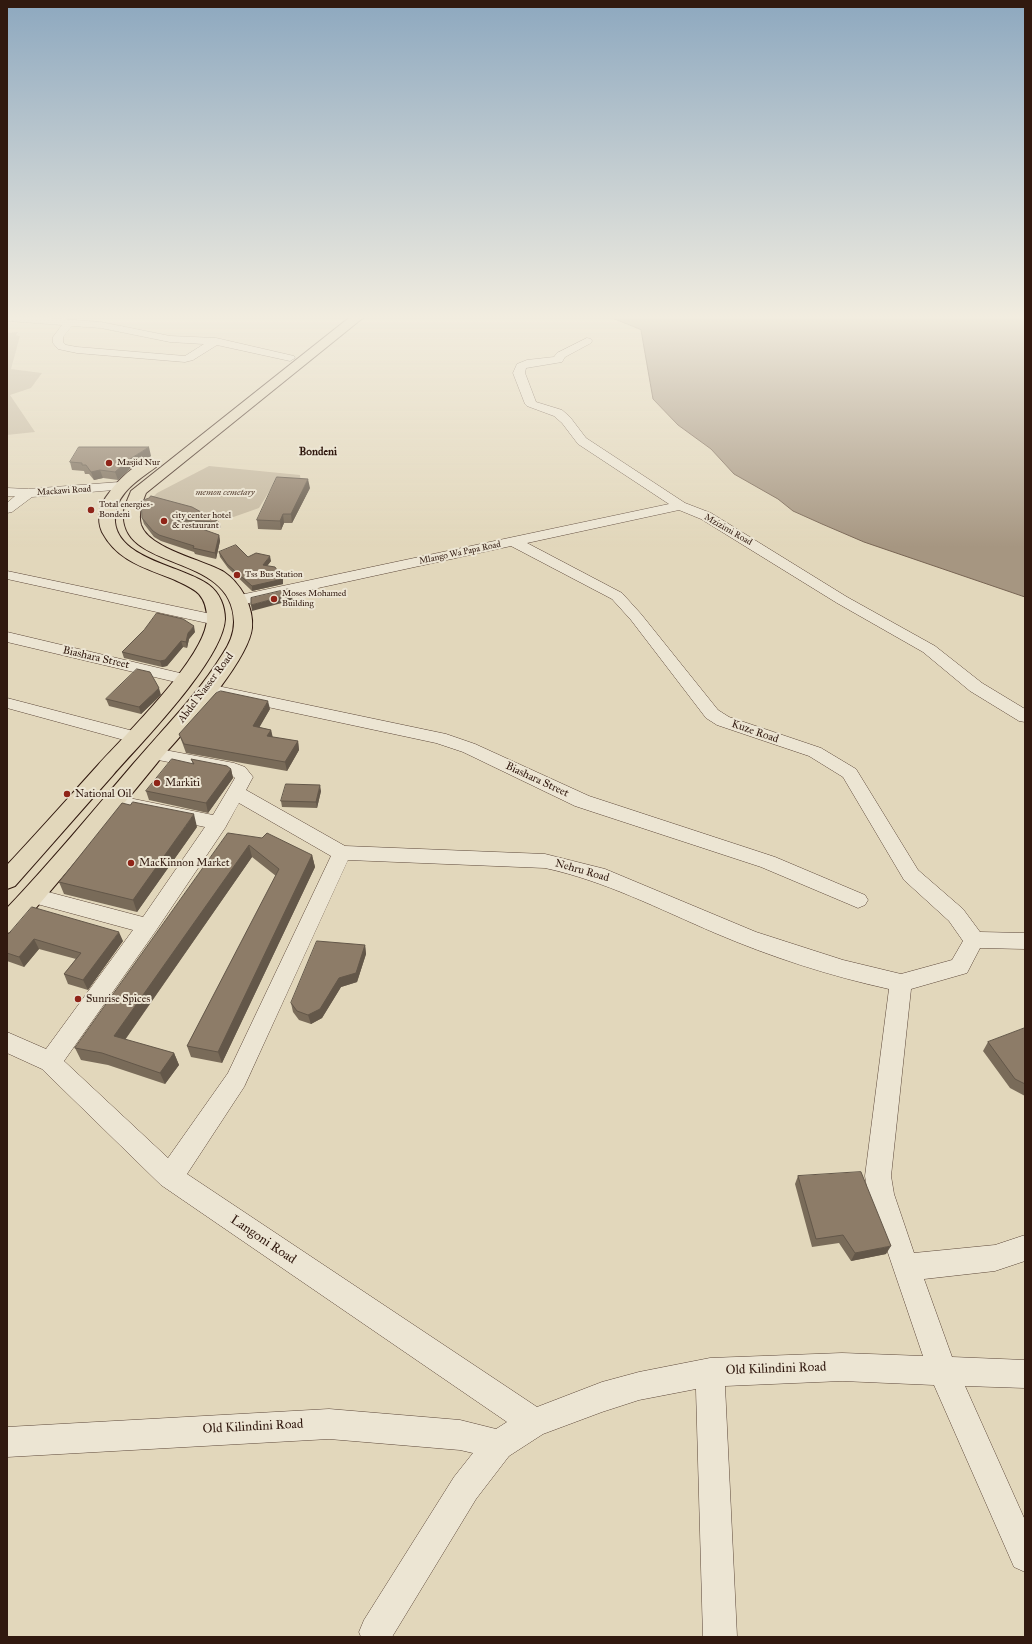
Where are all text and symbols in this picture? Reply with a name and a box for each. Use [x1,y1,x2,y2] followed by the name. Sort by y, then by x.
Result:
[299,445,337,459] district label: Bondeni
[104,458,114,468] marker: Masjid Nur
[117,458,160,468] place label: Masjid Nur
[37,484,91,498] street label: Mackawi Road
[195,488,255,498] park label: memon cemetary
[99,500,153,521] place label: Total energies- Bondeni
[86,505,96,515] marker: Total energies- Bondeni
[172,511,231,532] place label: city center hotel & restaurant
[702,512,754,548] street label: Mzizimi Road
[159,516,169,526] marker: city center hotel & restaurant
[418,539,502,567] street label: Mlango Wa Papa Road
[232,570,242,580] marker: Tss Bus Station
[245,570,303,580] place label: Tss Bus Station
[282,589,346,610] place label: Moses Mohamed Building
[269,594,279,604] marker: Moses Mohamed Building
[61,644,131,672] street label: Biashara Street
[175,650,237,726] street label: Abdel Nasser Road
[730,718,780,746] street label: Kuze Road
[503,760,571,800] street label: Biashara Street
[165,776,200,790] place label: Markiti
[152,778,162,788] marker: Markiti
[75,787,132,801] place label: National Oil
[62,789,72,799] marker: National Oil
[139,856,230,870] place label: MacKinnon Market
[553,857,611,885] street label: Nehru Road
[126,858,136,868] marker: MacKinnon Market
[86,992,150,1006] place label: Sunrise Spices
[73,994,83,1004] marker: Sunrise Spices
[227,1212,299,1268] street label: Langoni Road
[725,1359,827,1379] street label: Old Kilindini Road
[202,1417,304,1437] street label: Old Kilindini Road

